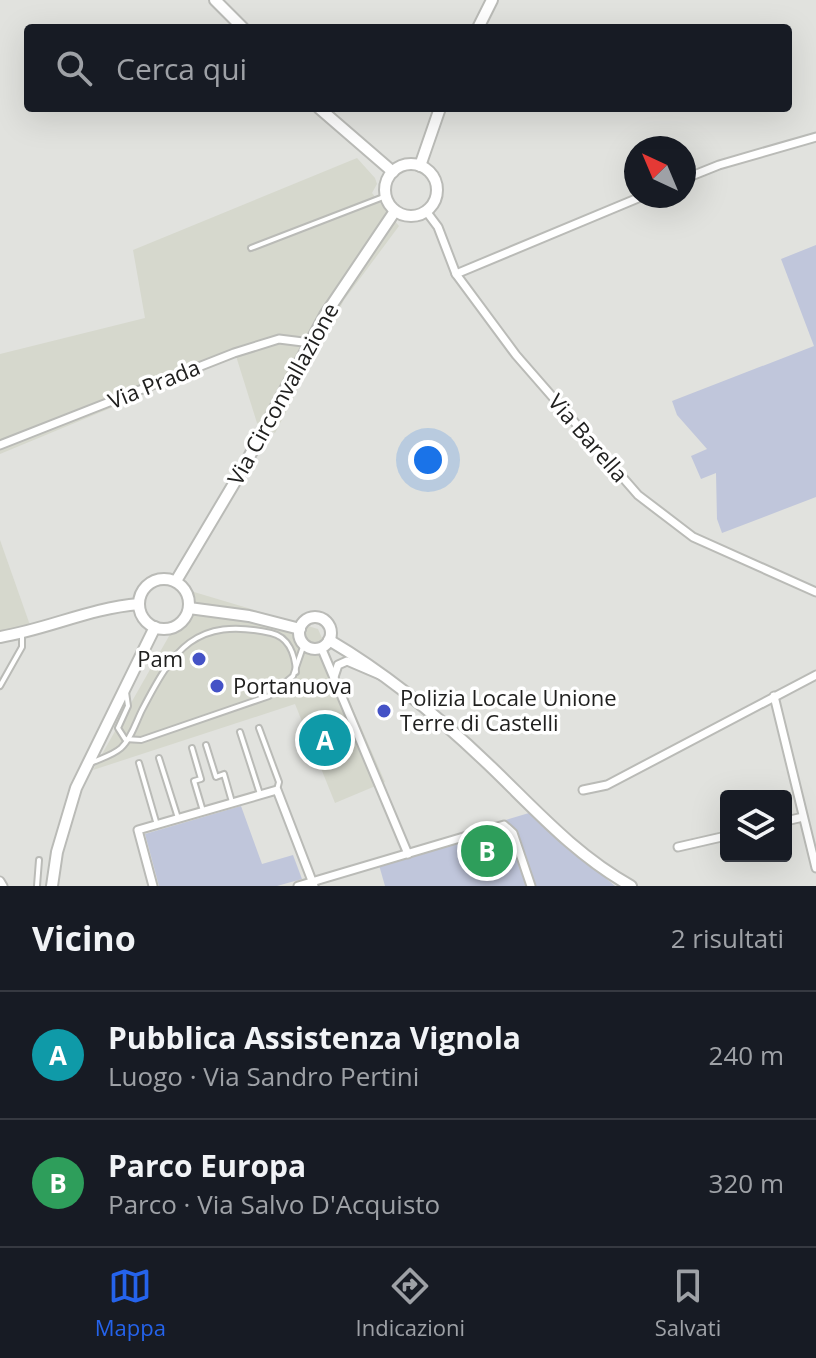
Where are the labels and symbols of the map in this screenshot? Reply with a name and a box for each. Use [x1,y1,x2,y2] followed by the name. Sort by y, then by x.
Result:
[624,136,696,208] north arrow
[220,297,345,490] street label: Via Circonvallazione
[103,351,204,415] street label: Via Prada
[542,387,635,488] street label: Via Barella
[408,440,448,480] your location
[137,643,183,673] place label: Pam
[190,650,208,668] marker: Pam
[233,670,352,700] place label: Portanuova
[208,677,226,695] marker: Portanuova
[400,682,617,737] place label: Polizia Locale Unione Terre di Castelli
[375,702,393,720] marker: Polizia Locale Unione Terre di Castelli
[299,710,351,770] pin: A
[461,821,513,881] pin: B

